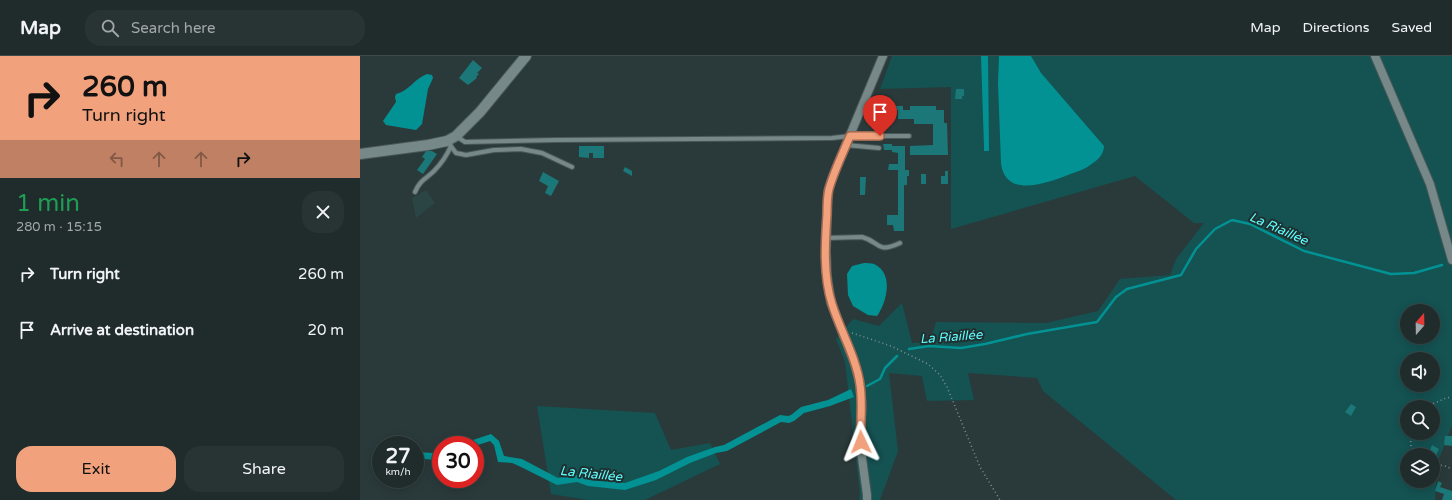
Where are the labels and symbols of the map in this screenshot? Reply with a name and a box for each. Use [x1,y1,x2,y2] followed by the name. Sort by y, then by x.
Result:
[863,95,897,136] pin
[1247,209,1311,249] water label: La Riaillée
[1400,304,1440,344] north arrow
[919,327,983,347] water label: La Riaillée
[840,421,882,463] position arrow
[432,436,484,488] speed limit sign: 30
[559,463,623,485] water label: La Riaillée

